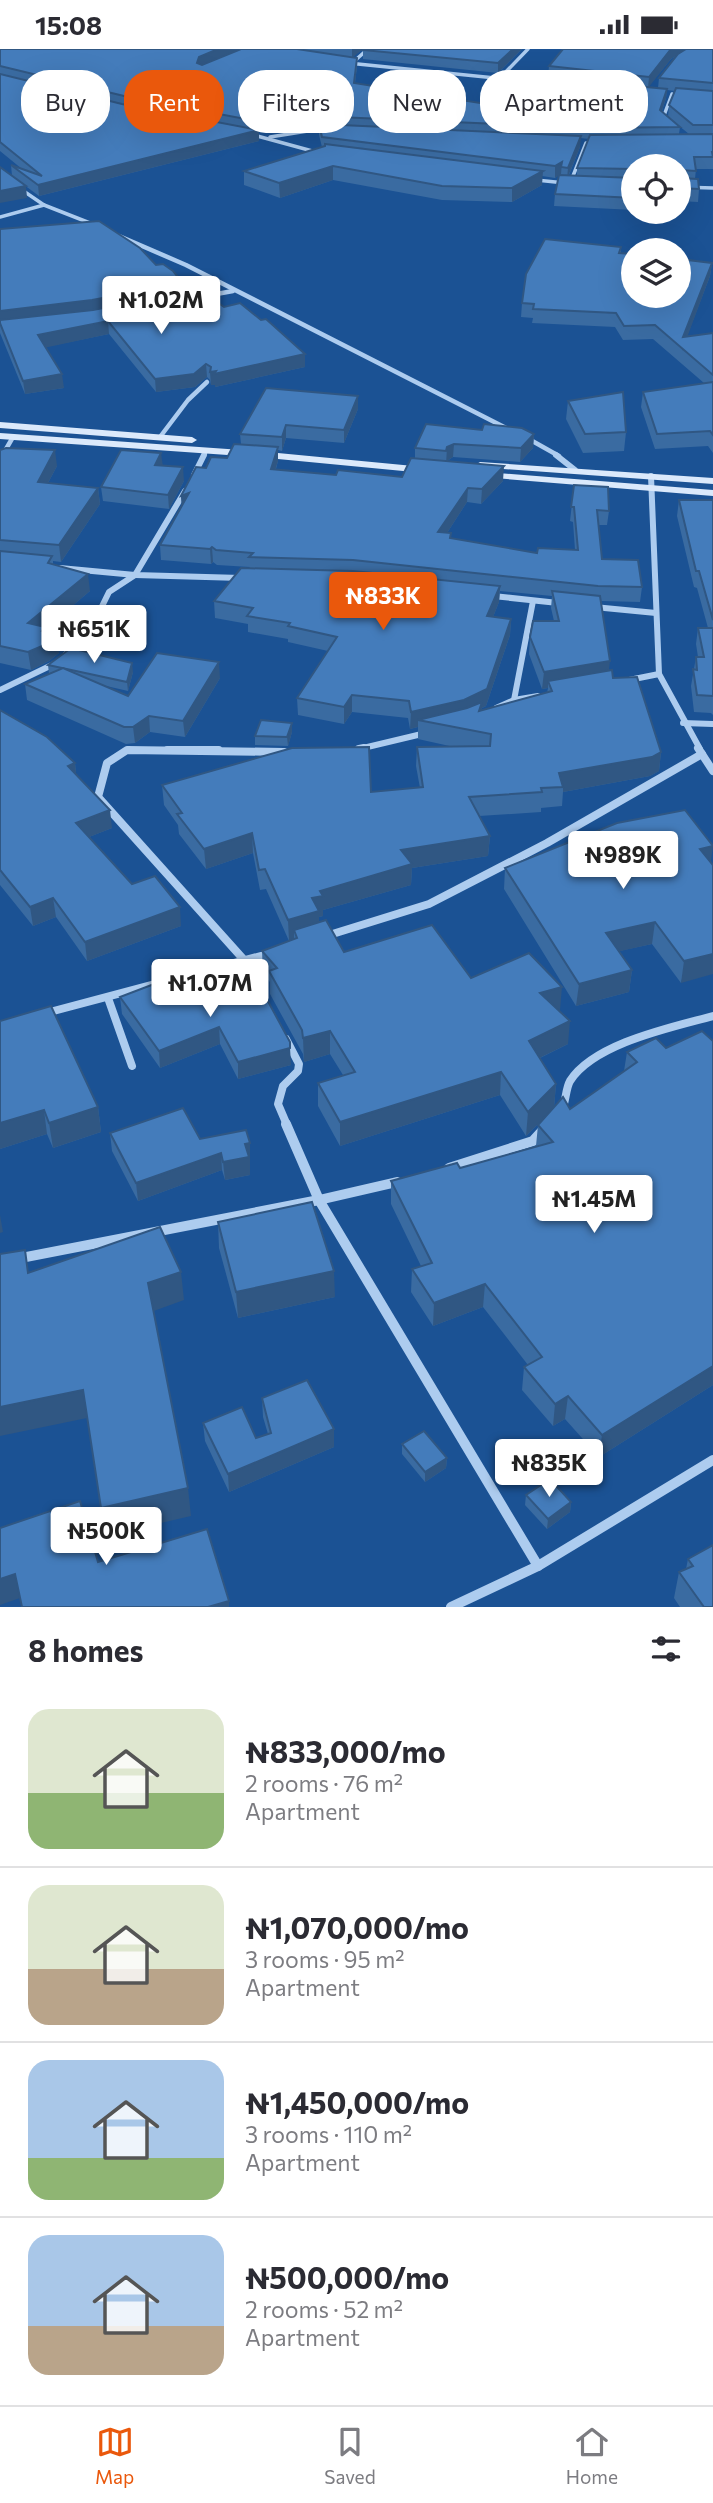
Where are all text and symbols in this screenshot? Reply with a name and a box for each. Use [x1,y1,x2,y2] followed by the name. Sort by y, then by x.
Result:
[35,9,102,40] text: 15:08
[21,70,110,133] chip: Buy
[124,70,224,133] chip: Rent
[238,70,354,133] chip: Filters
[368,70,466,133] chip: New
[480,70,648,133] chip: Apartment
[621,154,691,308] map controls
[621,154,691,224] button: locate
[621,238,691,308] button: layers
[104,277,218,336] pin: ₦1.02M
[118,285,204,313] text: ₦1.02M
[334,573,432,632] pin: ₦833K
[345,581,421,609] text: ₦833K
[45,605,143,665] pin: ₦651K
[57,614,131,642] text: ₦651K
[574,831,672,891] pin: ₦989K
[584,840,662,868] text: ₦989K
[153,960,267,1019] pin: ₦1.07M
[167,968,253,996] text: ₦1.07M
[537,1175,651,1235] pin: ₦1.45M
[551,1184,637,1212] text: ₦1.45M
[500,1439,598,1499] pin: ₦835K
[511,1448,587,1476] text: ₦835K
[57,1507,155,1567] pin: ₦500K
[67,1516,145,1544] text: ₦500K
[647,1630,685,1668] icon: filters
[28,1631,144,1668] text: 8 homes
[245,1732,446,1769] text: ₦833,000/mo
[84,1737,168,1821] icon: home
[245,1769,403,1797] text: 2 rooms · 76 m²
[245,1797,360,1825] text: Apartment
[245,1908,469,1945] text: ₦1,070,000/mo
[84,1913,168,1997] icon: home
[245,1945,404,1973] text: 3 rooms · 95 m²
[245,1973,360,2001] text: Apartment
[245,2083,469,2120] text: ₦1,450,000/mo
[84,2088,168,2172] icon: home
[245,2120,412,2148] text: 3 rooms · 110 m²
[245,2148,360,2176] text: Apartment
[245,2258,449,2295] text: ₦500,000/mo
[84,2263,168,2347] icon: home
[245,2295,403,2323] text: 2 rooms · 52 m²
[245,2323,360,2351] text: Apartment
[95,2423,134,2488] tab: Map
[324,2423,376,2488] tab: Saved
[566,2423,618,2488] tab: Home

